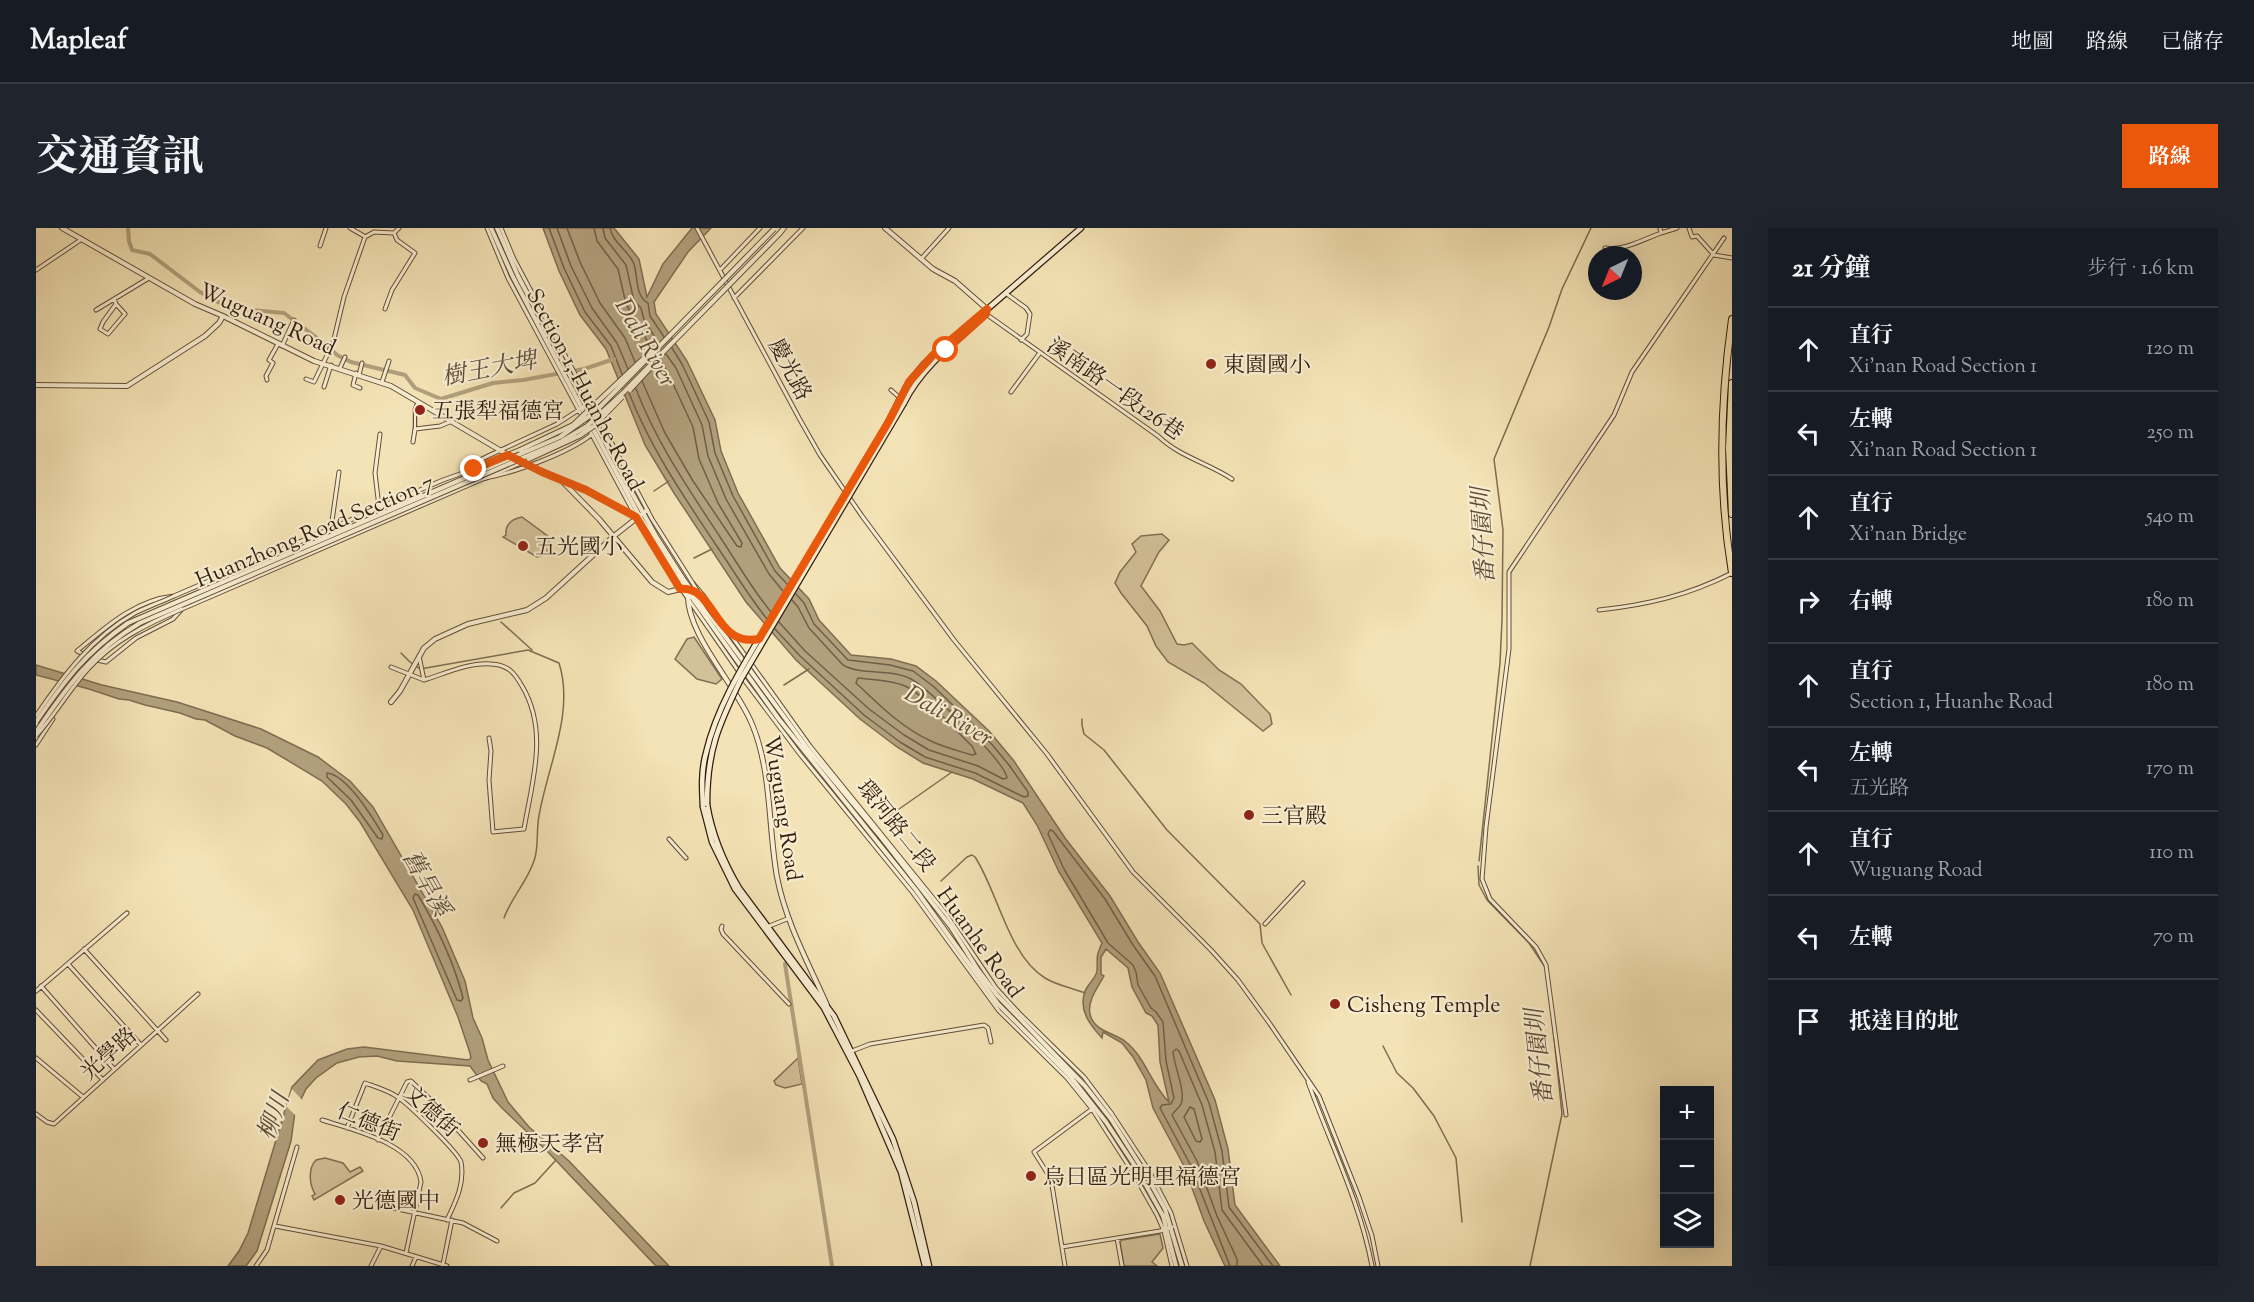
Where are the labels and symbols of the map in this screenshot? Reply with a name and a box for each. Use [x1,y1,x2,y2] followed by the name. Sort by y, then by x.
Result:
[1588,246,1642,300] north arrow
[193,276,340,365] street label: Wuguang Road
[517,284,650,497] street label: Section 1, Huanhe Road
[605,292,684,394] water label: Dali River
[1039,331,1189,450] street label: 溪南路一段126巷
[759,334,818,407] street label: 慶光路
[932,336,958,362] route start
[439,344,543,396] water label: 樹王大埤
[1223,351,1311,383] place label: 東園國小
[1204,357,1218,371] marker: 東園國小
[432,397,564,429] place label: 五張犁福德宮
[413,403,427,417] marker: 五張犁福德宮
[460,455,486,481] route end
[191,468,439,598] street label: Huanzhong Road Section 7
[1465,483,1504,585] water label: 番仔園圳
[535,533,623,565] place label: 五光國小
[516,539,530,553] marker: 五光國小
[897,678,999,756] water label: Dali River
[754,733,808,884] street label: Wuguang Road
[848,774,942,880] street label: 環河路二段
[1261,802,1327,834] place label: 三官殿
[1242,808,1256,822] marker: 三官殿
[393,844,459,926] water label: 舊旱溪
[927,882,1030,1006] street label: Huanhe Road
[1347,991,1501,1023] place label: Cisheng Temple
[1328,997,1342,1011] marker: Cisheng Temple
[1519,1003,1563,1106] water label: 番仔園圳
[75,1021,145,1089] street label: 光學路
[395,1078,465,1146] street label: 文德街
[251,1085,300,1145] water label: 柳川
[331,1097,404,1151] street label: 仁德街
[495,1130,605,1162] place label: 無極天孝宮
[476,1136,490,1150] marker: 無極天孝宮
[1043,1163,1241,1195] place label: 烏日區光明里福德宮
[1024,1169,1038,1183] marker: 烏日區光明里福德宮
[352,1187,440,1219] place label: 光德國中
[333,1193,347,1207] marker: 光德國中

